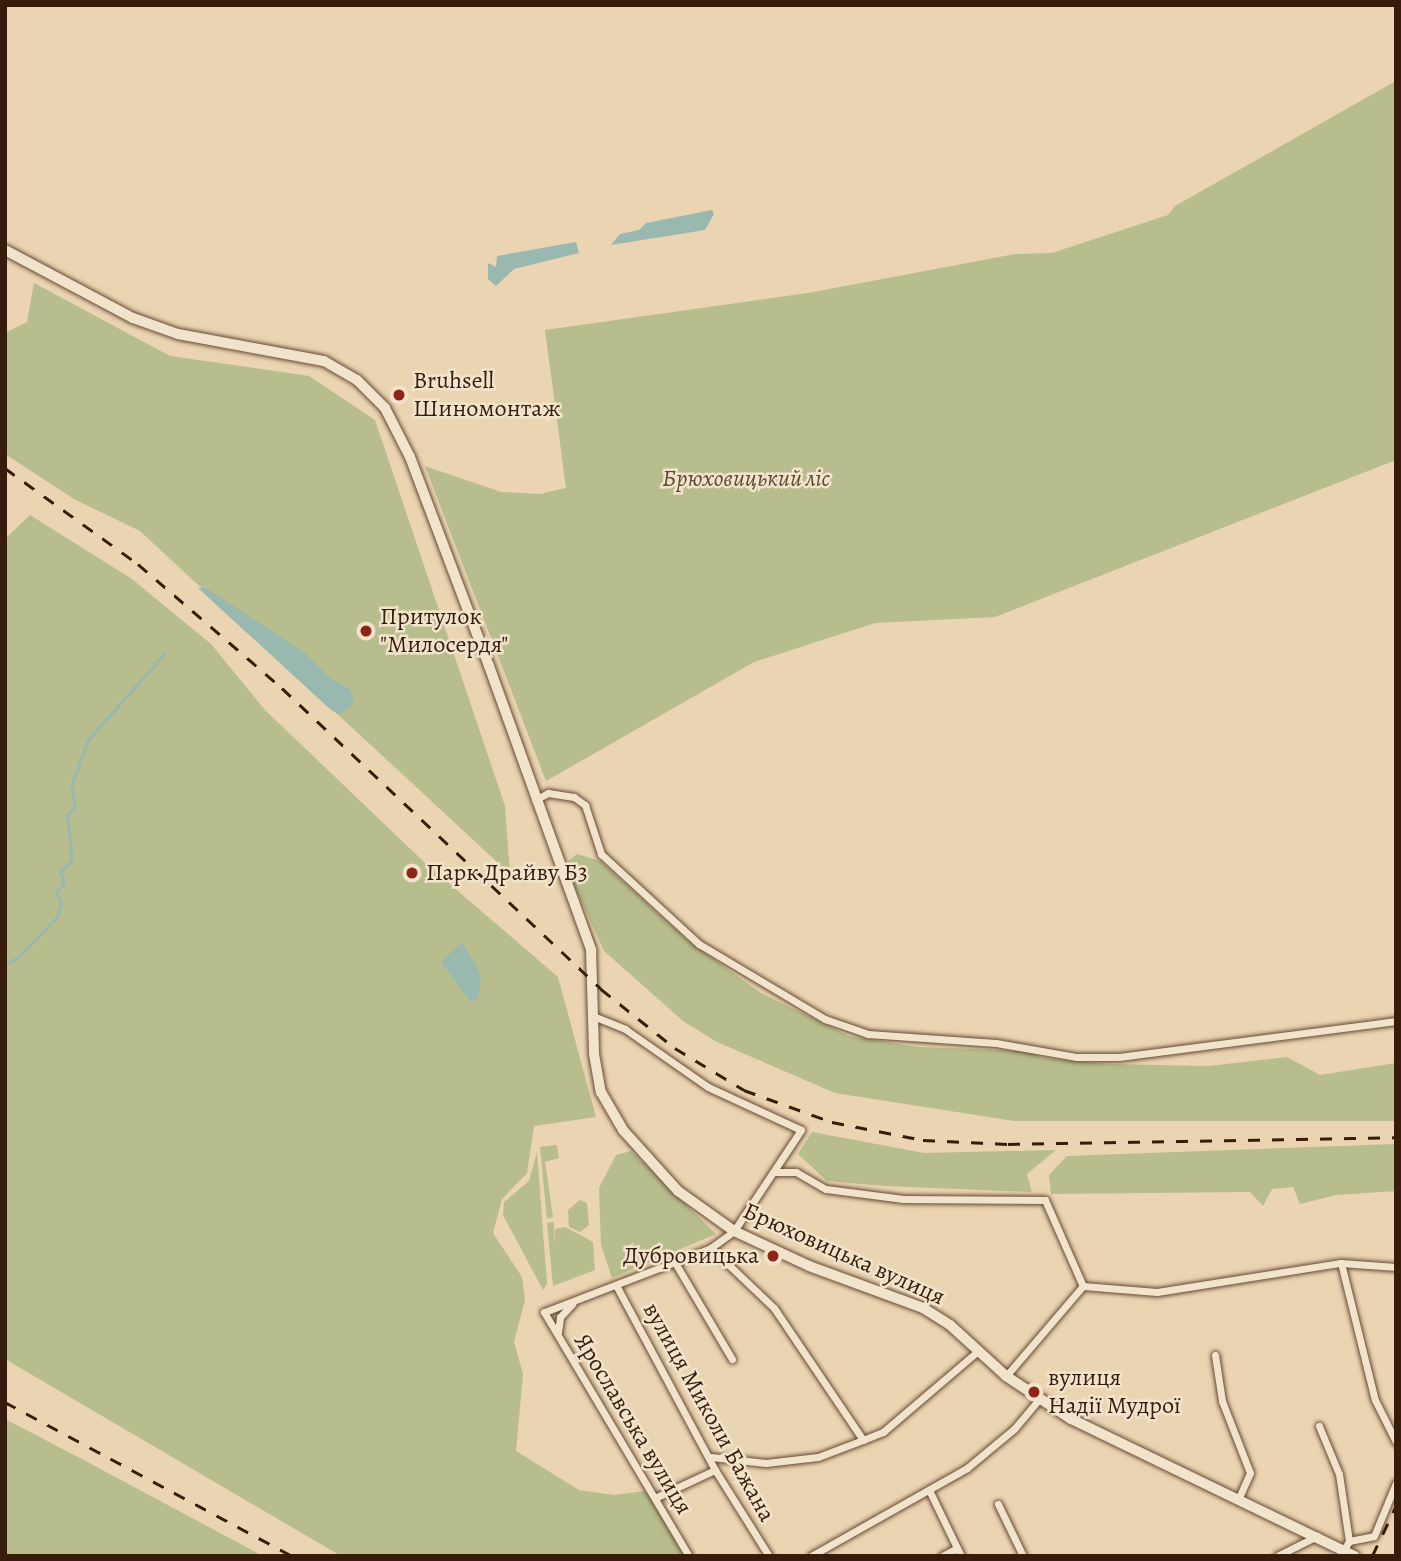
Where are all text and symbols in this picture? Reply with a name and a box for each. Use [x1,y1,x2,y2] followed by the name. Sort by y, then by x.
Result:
[413,367,560,423] place label: Bruhsell Шиномонтаж
[391,387,407,403] marker: Bruhsell Шиномонтаж
[662,465,830,493] park label: Брюховицький ліс
[380,603,508,659] place label: Притулок "Милосердя"
[358,623,374,639] marker: Притулок "Милосердя"
[426,859,588,887] place label: Парк Драйву Б3
[404,865,420,881] marker: Парк Драйву Б3
[739,1197,949,1311] street label: Брюховицька вулиця
[623,1242,759,1270] place label: Дубровицька
[765,1248,781,1264] marker: Дубровицька
[637,1297,781,1527] street label: вулиця Миколи Бажана
[568,1328,698,1520] street label: Ярославська вулиця
[1048,1364,1181,1420] place label: вулиця Надії Мудрої
[1026,1384,1042,1400] marker: вулиця Надії Мудрої

